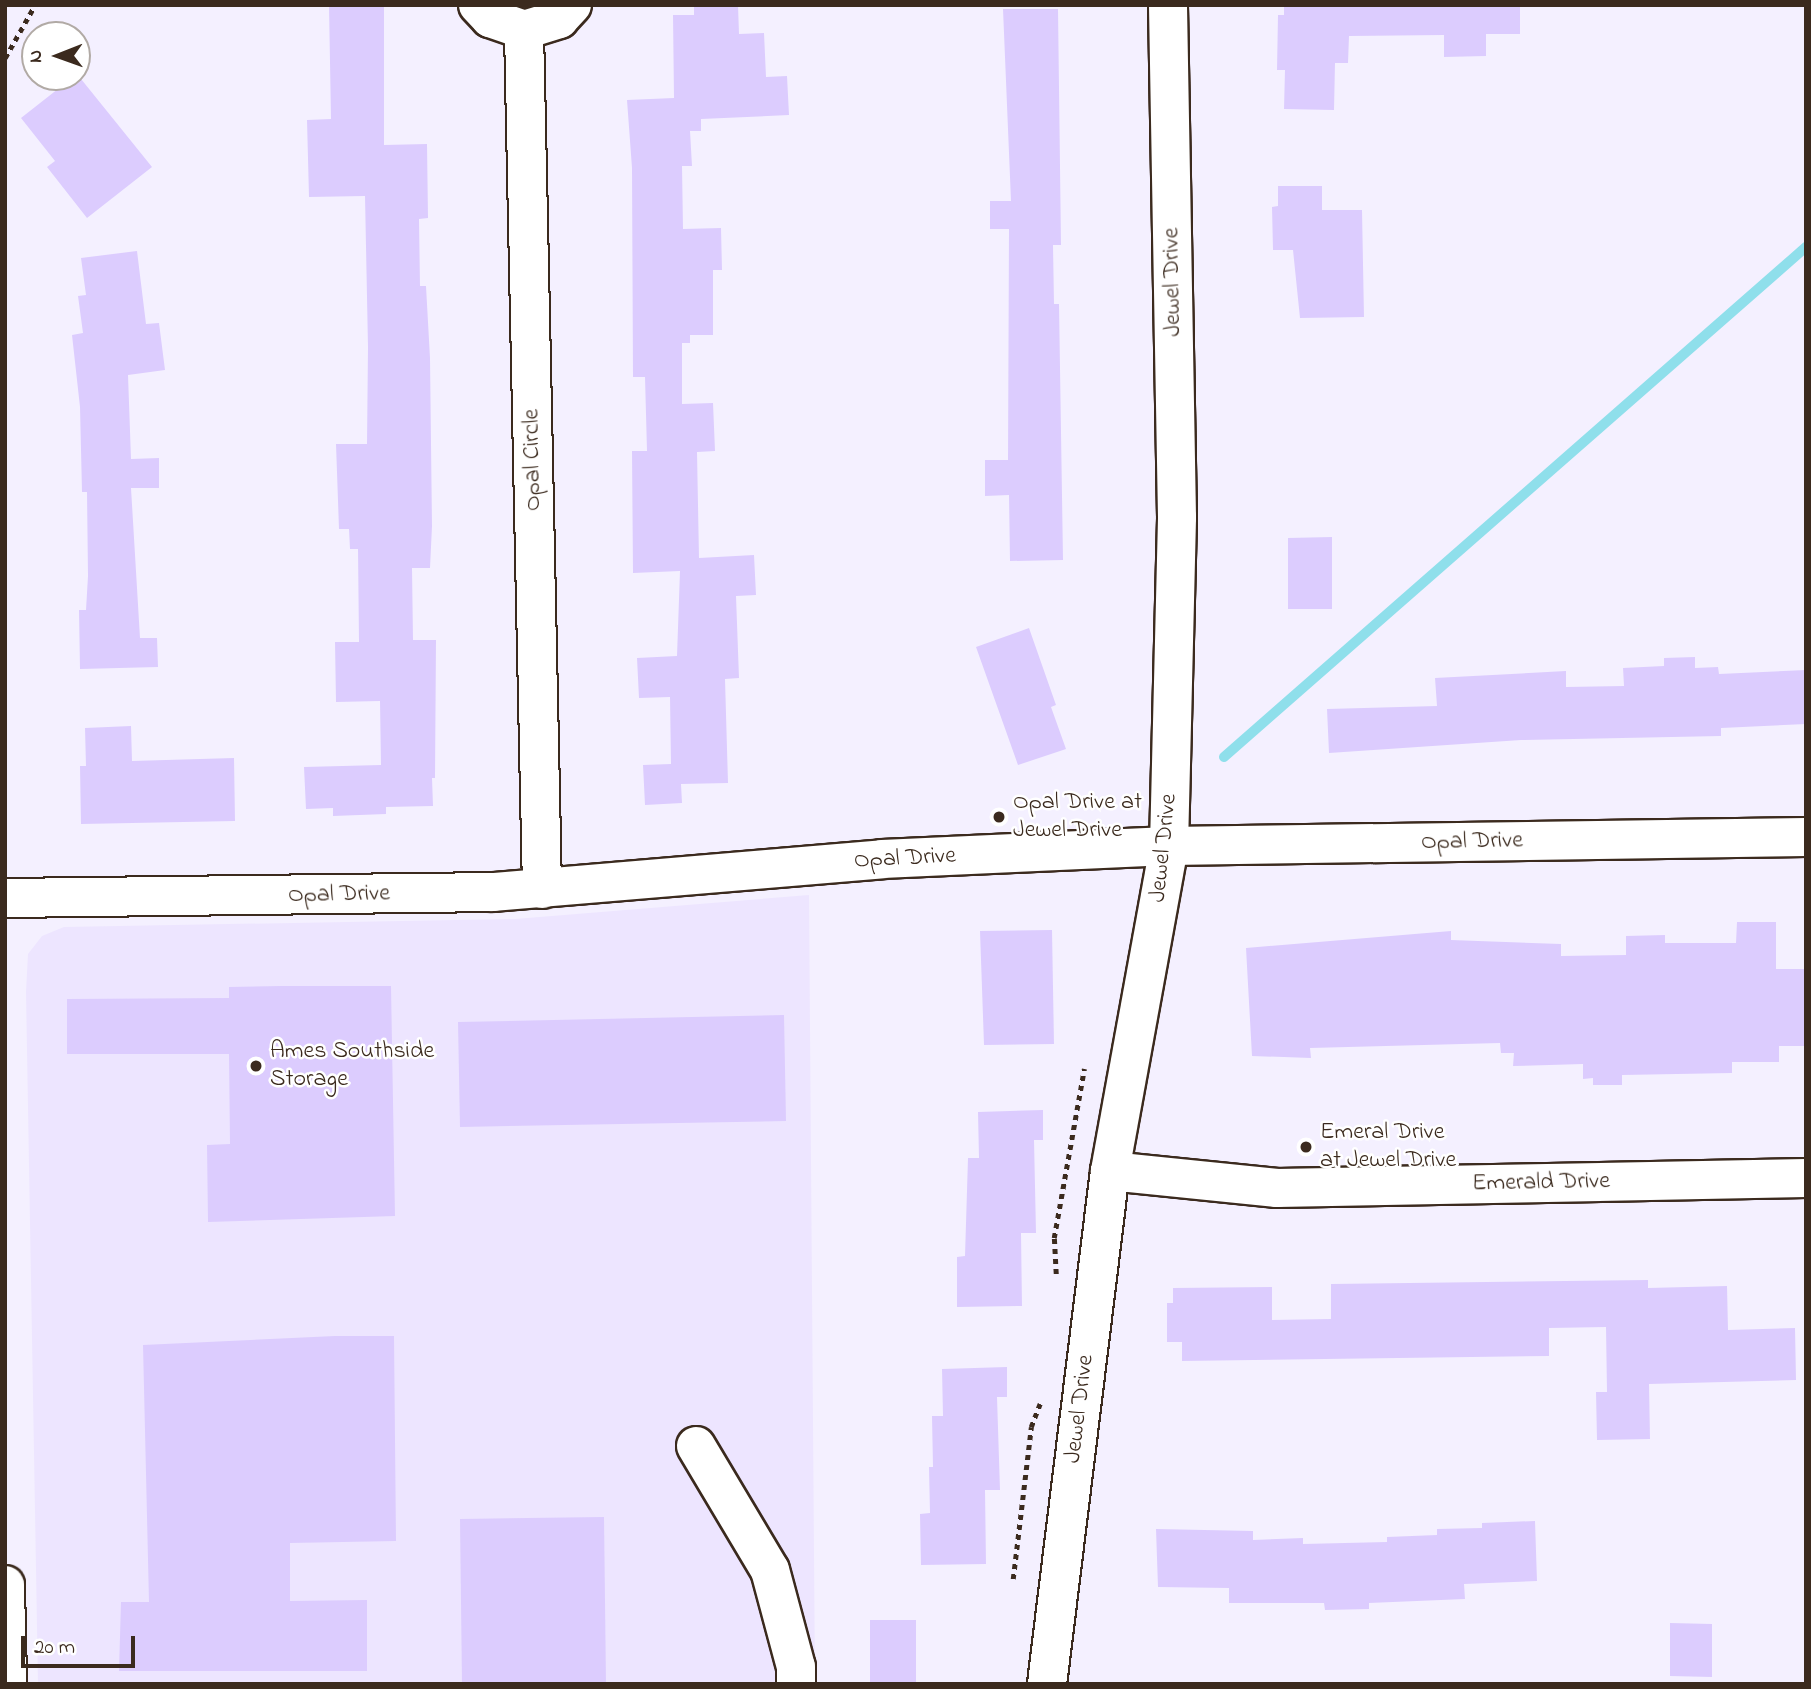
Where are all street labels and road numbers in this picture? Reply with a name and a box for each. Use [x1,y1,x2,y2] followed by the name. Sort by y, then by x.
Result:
[1158,227,1188,337] street label: Jewel Drive
[518,409,548,511] street label: Opal Circle
[1144,792,1184,904] street label: Jewel Drive
[1421,827,1523,857] street label: Opal Drive
[853,842,957,876] street label: Opal Drive
[288,880,390,910] street label: Opal Drive
[1472,1167,1610,1199] street label: Emerald Drive
[1059,1353,1101,1465] street label: Jewel Drive

